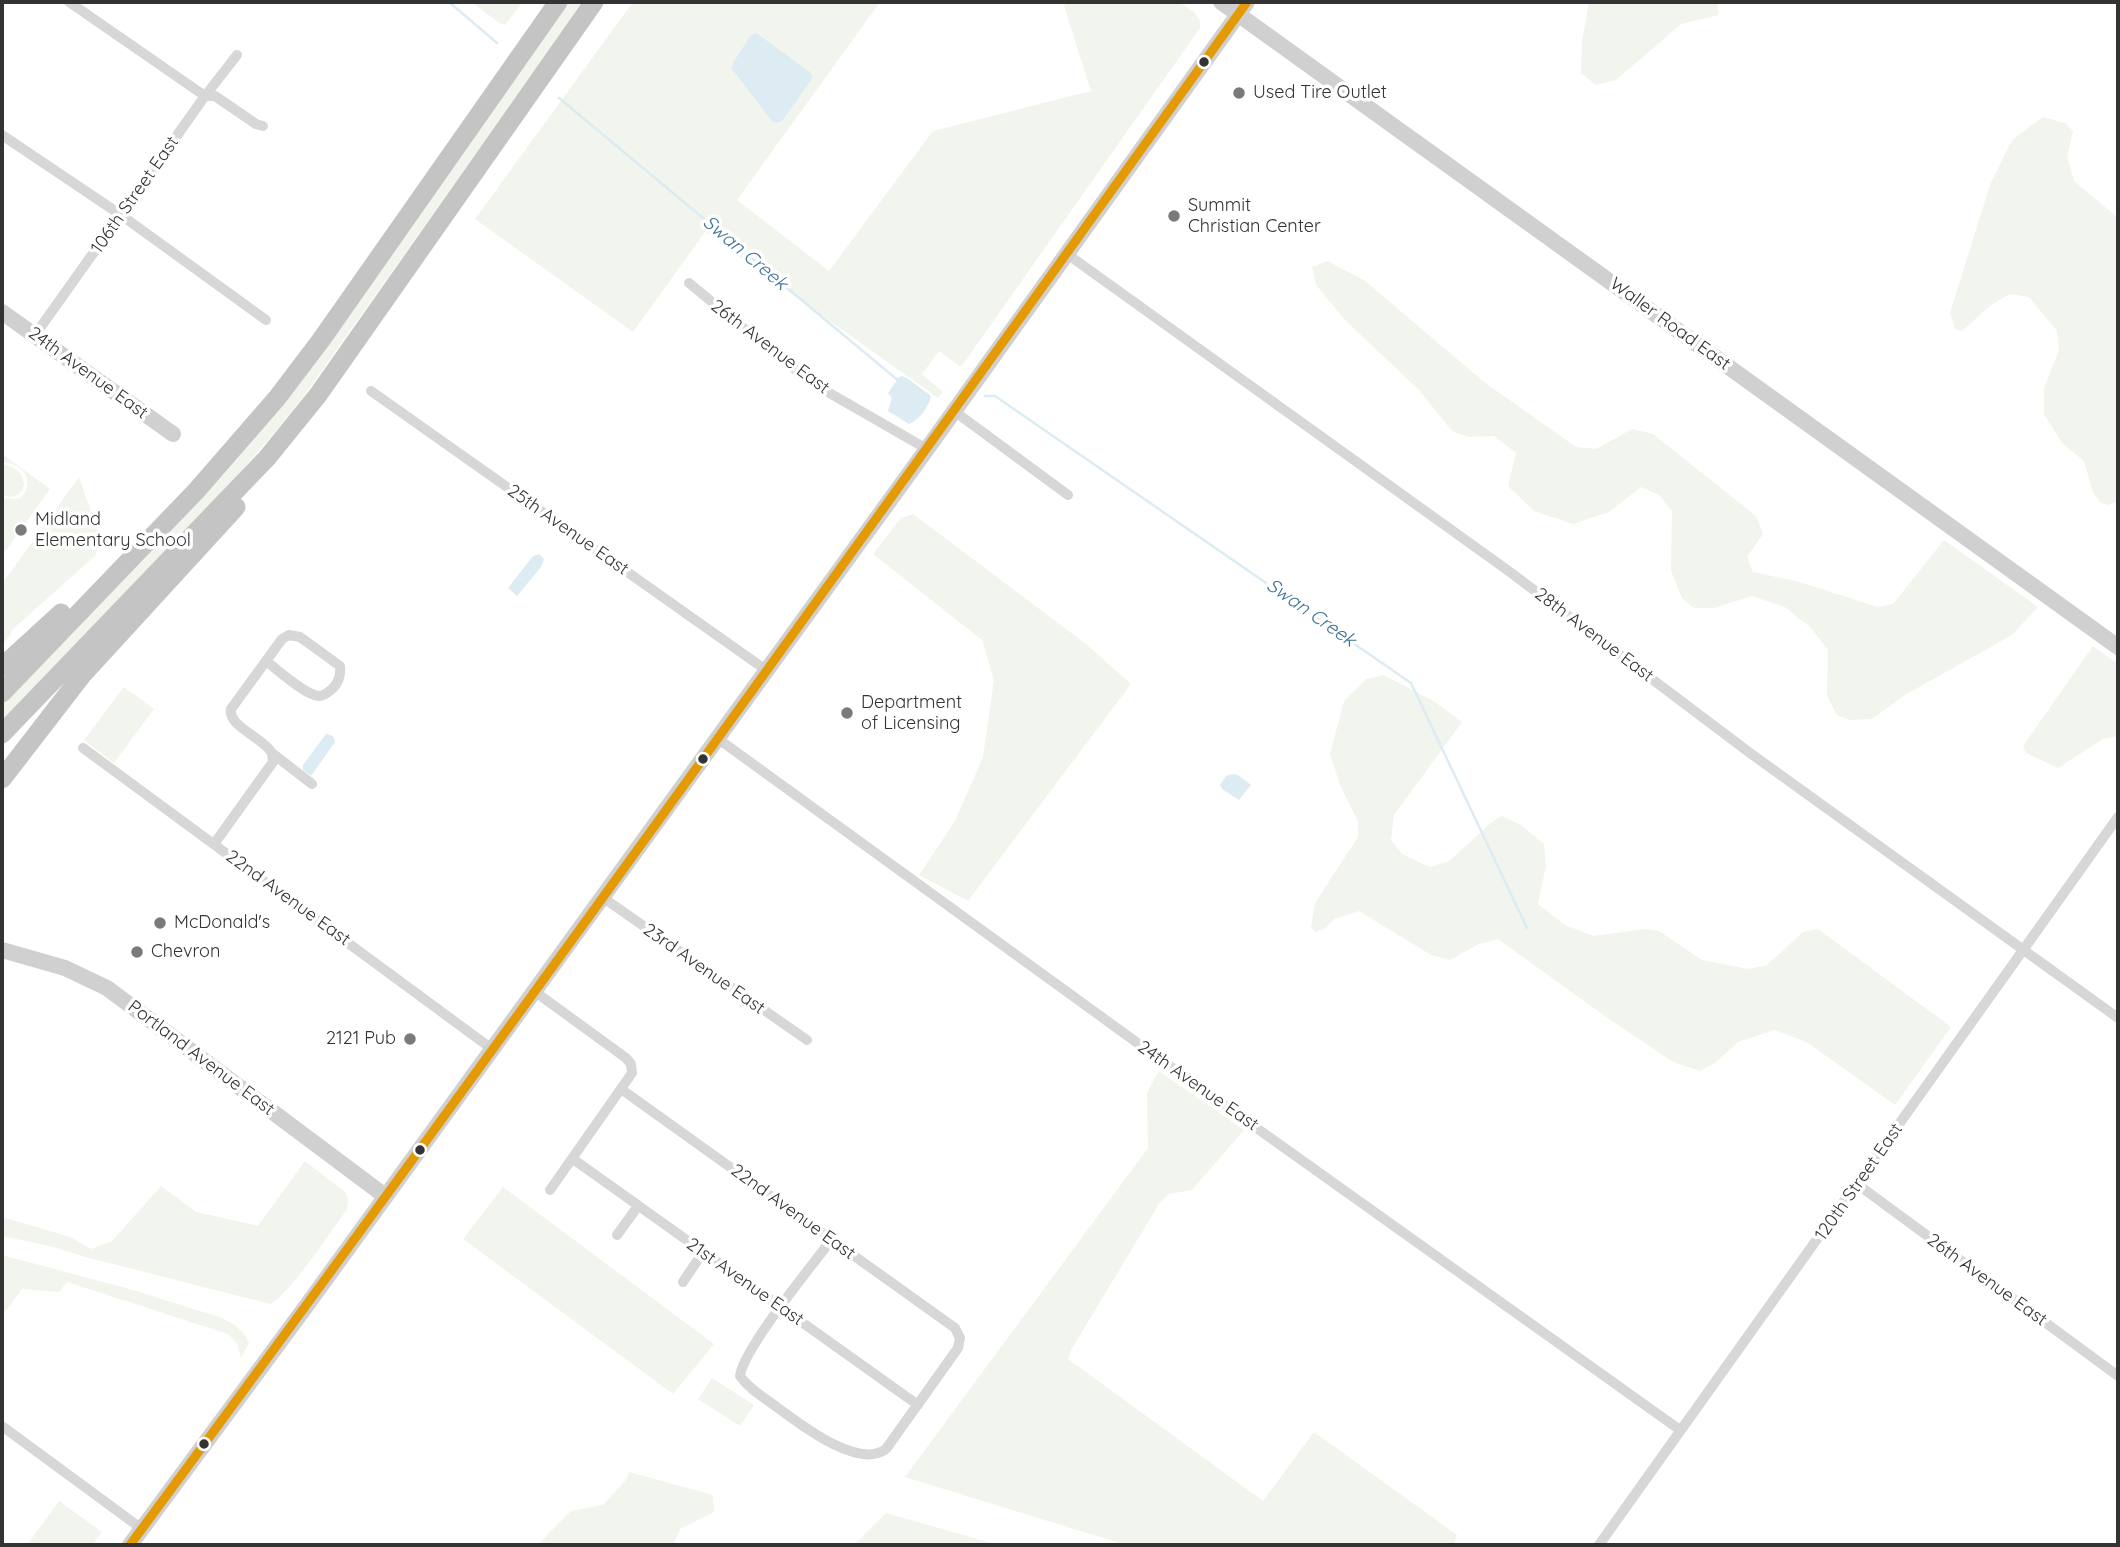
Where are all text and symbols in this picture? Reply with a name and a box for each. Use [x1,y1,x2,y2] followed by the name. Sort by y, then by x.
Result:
[1197,55,1211,69] unlabelled marker
[1253,82,1387,104] place label: Used Tire Outlet
[1231,85,1247,101] marker: Used Tire Outlet
[87,132,183,258] street label: 106th Street East
[1188,195,1321,238] place label: Summit Christian Center
[1166,208,1182,224] marker: Summit Christian Center
[698,211,792,295] water label: Swan Creek
[1606,273,1734,375] street label: Waller Road East
[706,295,834,399] street label: 26th Avenue East
[24,322,152,424] street label: 24th Avenue East
[503,480,633,580] street label: 25th Avenue East
[35,509,191,552] place label: Midland Elementary School
[13,522,29,538] marker: Midland Elementary School
[1262,574,1360,652] water label: Swan Creek
[1530,583,1658,687] street label: 28th Avenue East
[861,692,962,734] place label: Department of Licensing
[839,705,855,721] marker: Department of Licensing
[696,752,710,766] unlabelled marker
[222,846,354,950] street label: 22nd Avenue East
[174,912,270,934] place label: McDonald's
[152,915,168,931] marker: McDonald's
[639,919,769,1019] street label: 23rd Avenue East
[151,941,220,963] place label: Chevron
[129,944,145,960] marker: Chevron
[123,996,279,1120] street label: Portland Avenue East
[326,1028,396,1050] place label: 2121 Pub
[402,1031,418,1047] marker: 2121 Pub
[1133,1036,1263,1136] street label: 24th Avenue East
[1810,1119,1908,1245] street label: 120th Street East
[413,1143,427,1157] unlabelled marker
[727,1160,859,1264] street label: 22nd Avenue East
[1923,1229,2051,1331] street label: 26th Avenue East
[682,1234,808,1330] street label: 21st Avenue East
[197,1437,211,1451] unlabelled marker

